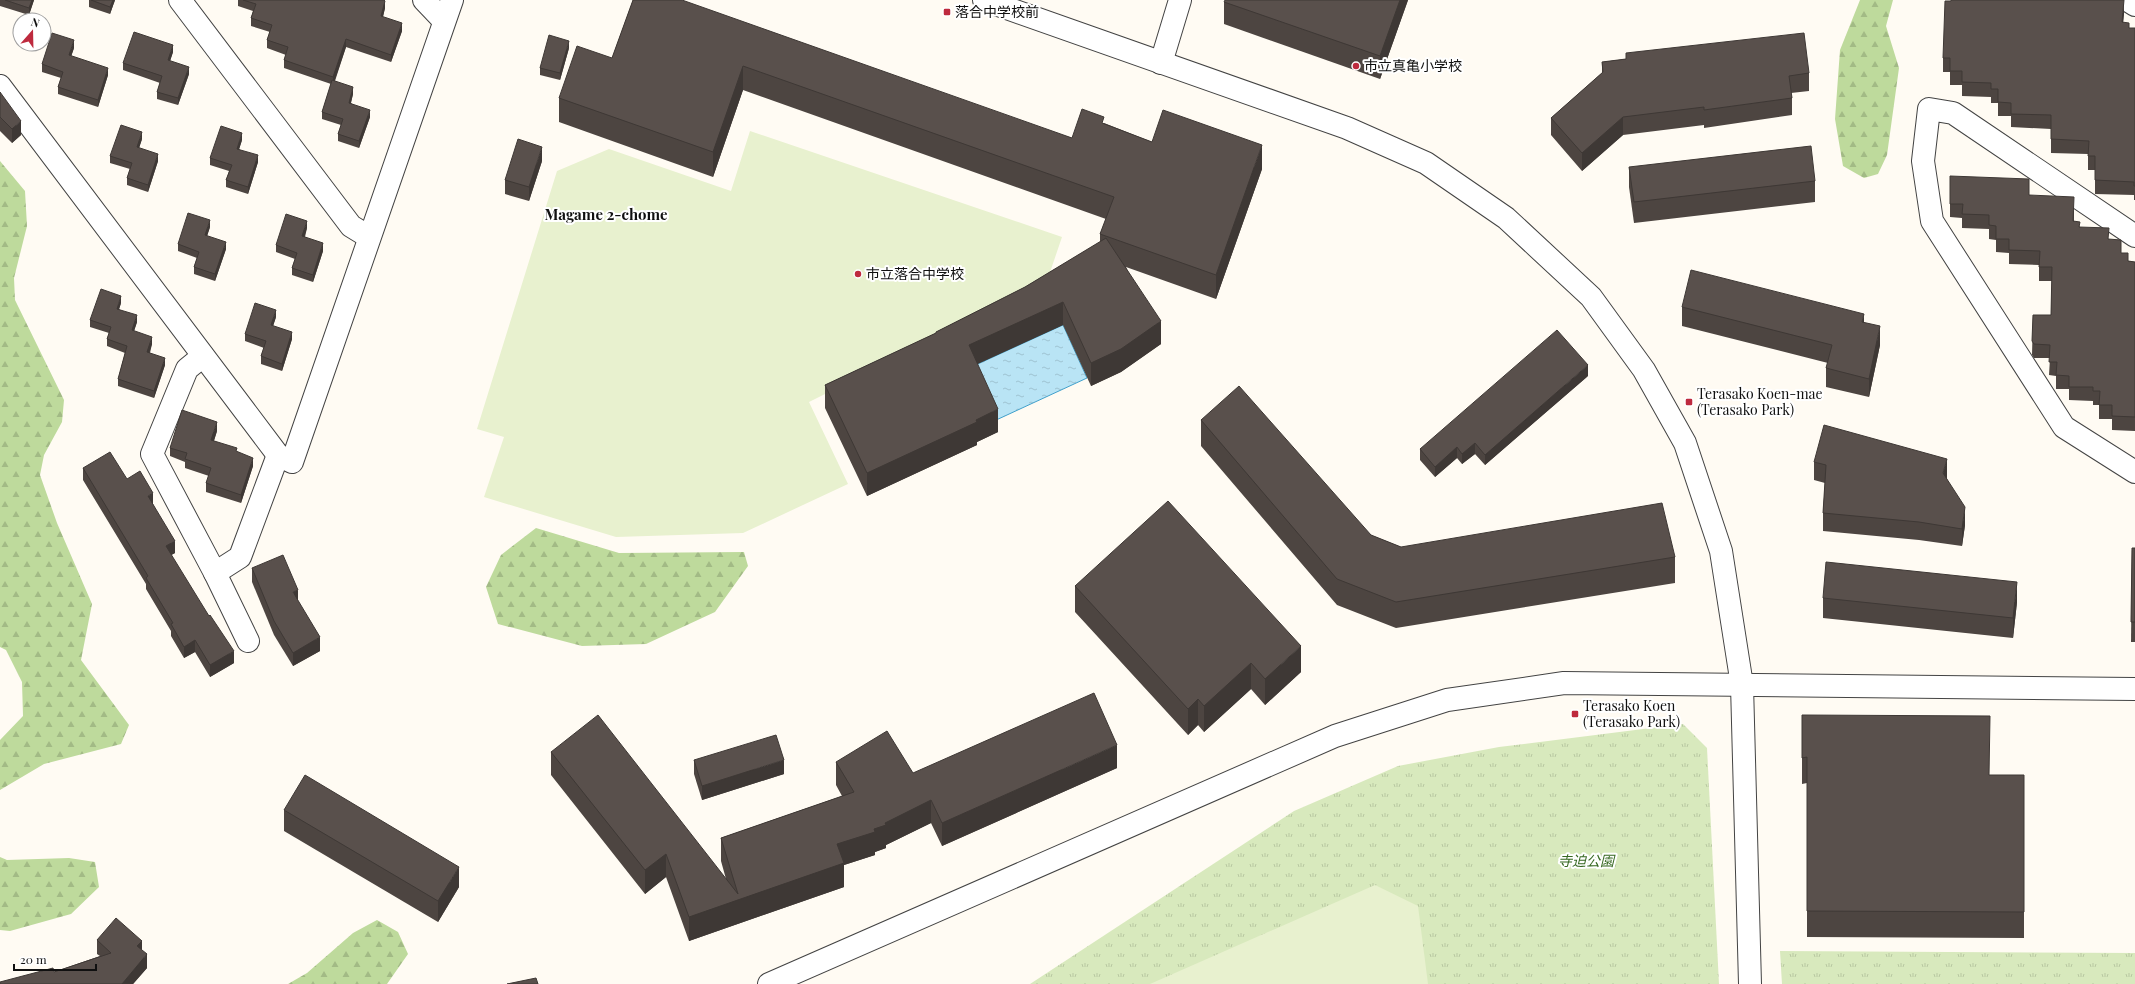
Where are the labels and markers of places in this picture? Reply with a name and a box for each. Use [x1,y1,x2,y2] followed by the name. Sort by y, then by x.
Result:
[955,2,1039,21] place label: 落合中学校前
[942,7,952,17] marker: 落合中学校前
[1364,56,1462,75] place label: 市立真亀小学校
[1351,61,1361,71] marker: 市立真亀小学校
[866,264,964,283] place label: 市立落合中学校
[853,269,863,279] marker: 市立落合中学校
[1697,384,1823,419] place label: Terasako Koen-mae (Terasako Park)
[1684,397,1694,407] marker: Terasako Koen-mae (Terasako Park)
[1583,696,1680,731] place label: Terasako Koen (Terasako Park)
[1570,709,1580,719] marker: Terasako Koen (Terasako Park)

